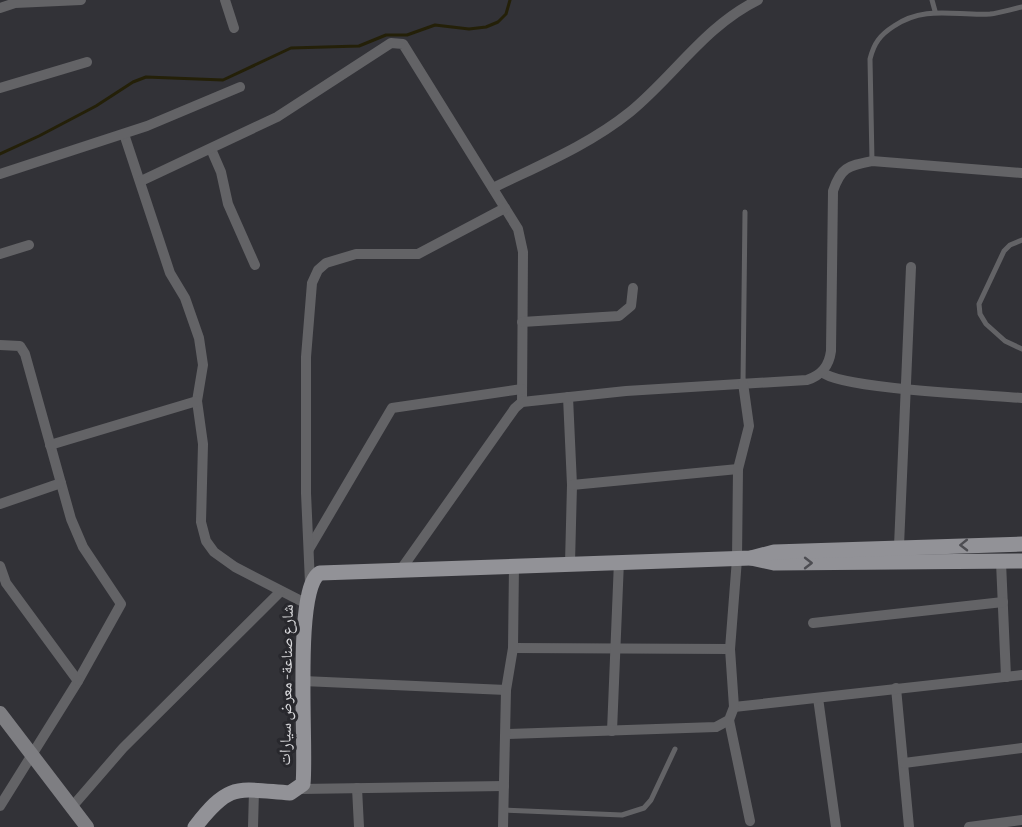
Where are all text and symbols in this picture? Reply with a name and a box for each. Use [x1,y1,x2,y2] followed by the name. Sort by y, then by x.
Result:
[959,539,968,551] one-way arrow
[804,557,813,569] one-way arrow
[276,604,298,766] street label: شارع صناعة- معرض سيارات

